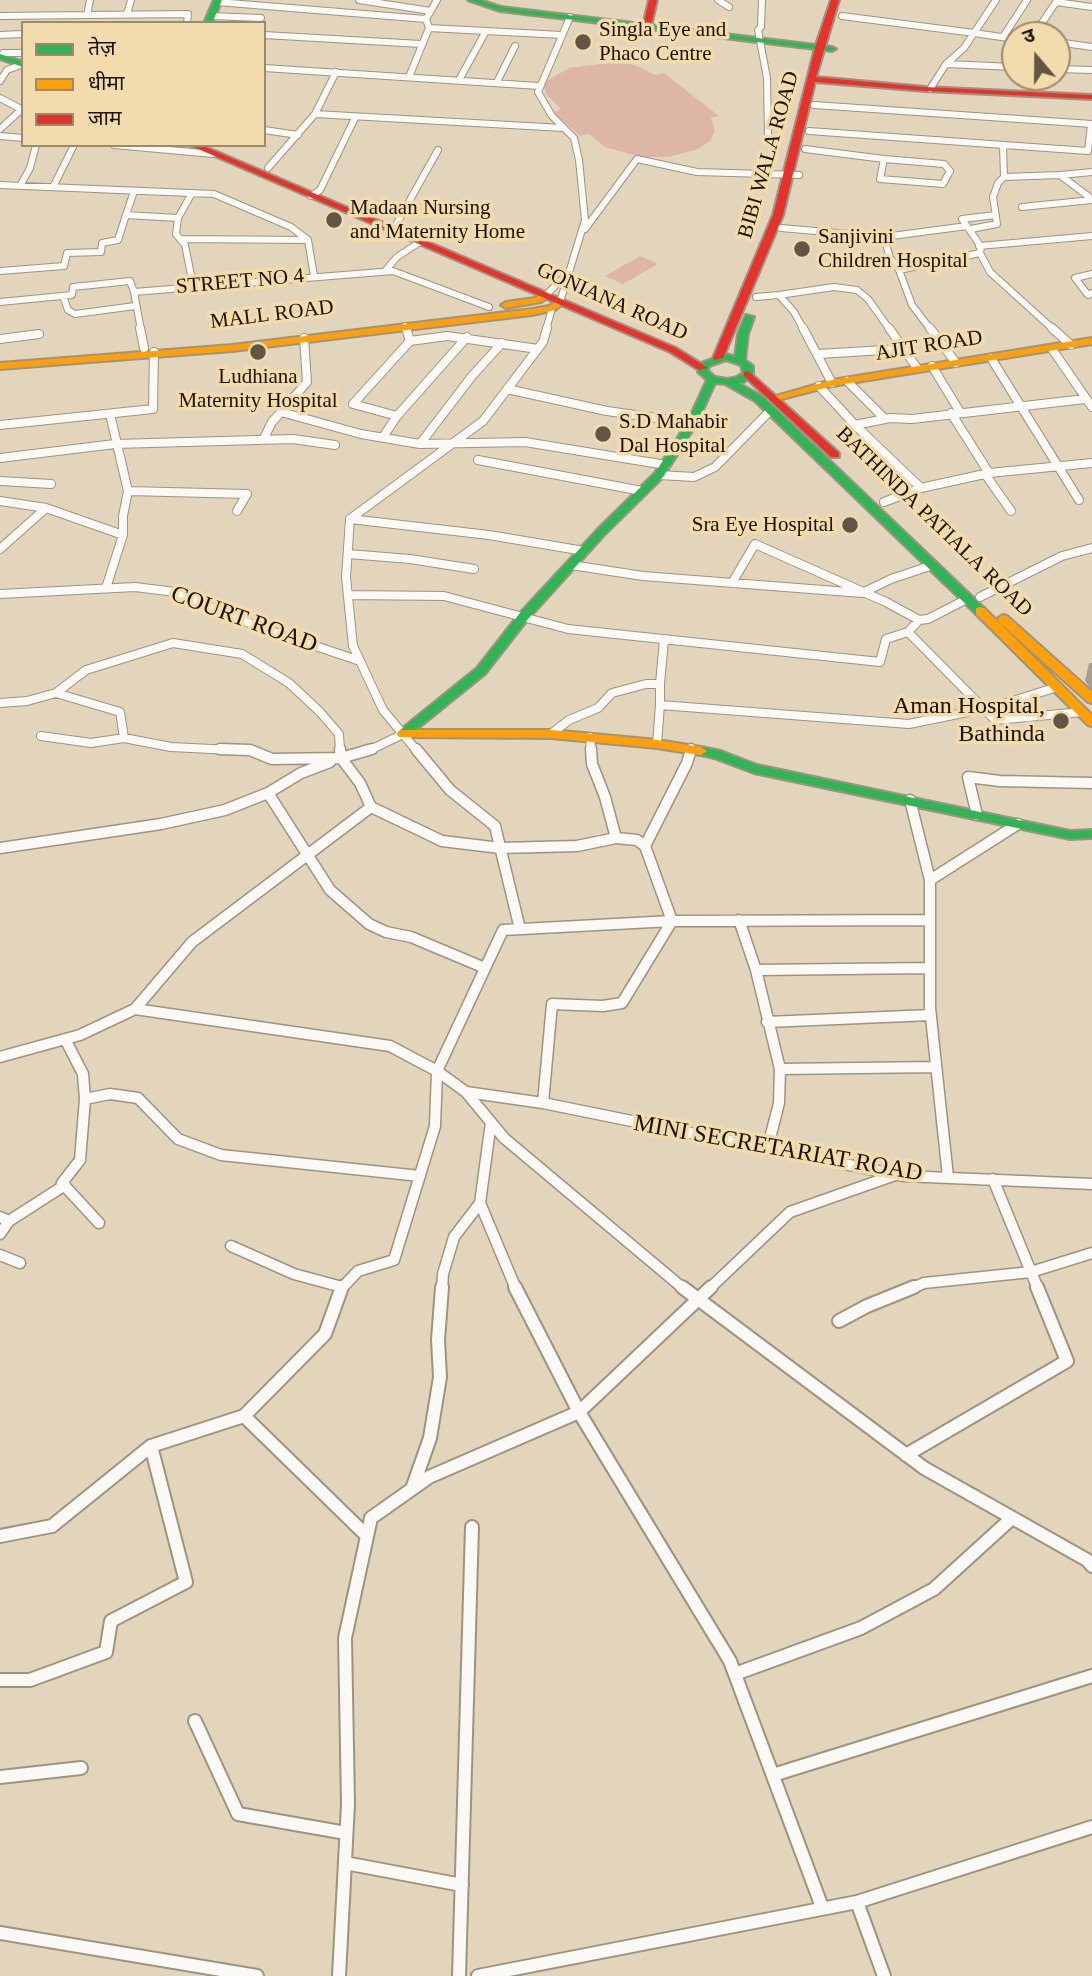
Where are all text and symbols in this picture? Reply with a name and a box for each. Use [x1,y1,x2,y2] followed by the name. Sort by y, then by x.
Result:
[599,17,742,67] place label: Singla Eye and Phaco Centre
[21,21,266,147] legend
[1001,21,1071,91] north arrow
[1020,24,1039,51] text: उ
[573,32,593,52] marker: Singla Eye and Phaco Centre
[88,36,116,64] text: तेज़
[88,71,124,99] text: धीमा
[734,71,804,239] street label: BIBI WALA ROAD
[88,106,122,134] text: जाम
[350,195,554,245] place label: Madaan Nursing and Maternity Home
[324,210,344,230] marker: Madaan Nursing and Maternity Home
[818,224,988,274] place label: Sanjivini Children Hospital
[792,239,812,259] marker: Sanjivini Children Hospital
[533,258,691,346] street label: GONIANA ROAD
[176,264,304,300] street label: STREET NO 4
[212,295,332,335] street label: MALL ROAD
[877,326,981,366] street label: AJIT ROAD
[248,342,268,362] marker: Ludhiana Maternity Hospital
[167,364,349,414] place label: Ludhiana Maternity Hospital
[619,409,740,459] place label: S.D Mahabir Dal Hospital
[593,424,613,444] marker: S.D Mahabir Dal Hospital
[834,425,1034,619] street label: BATHINDA PATIALA ROAD
[676,512,834,538] place label: Sra Eye Hospital
[840,515,860,535] marker: Sra Eye Hospital
[168,581,320,659] street label: COURT ROAD
[873,693,1045,749] place label: Aman Hospital, Bathinda
[1051,711,1071,731] marker: Aman Hospital, Bathinda
[637,1110,919,1188] street label: MINI SECRETARIAT ROAD

